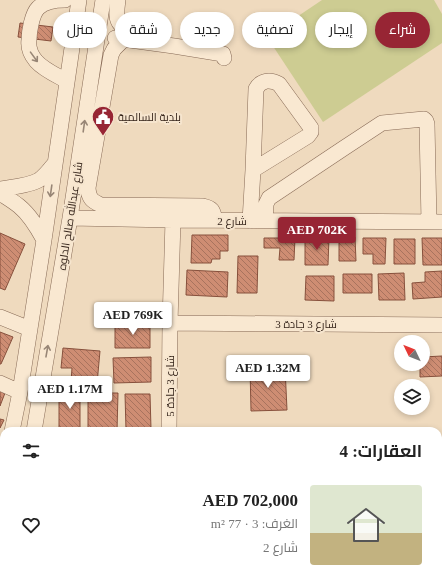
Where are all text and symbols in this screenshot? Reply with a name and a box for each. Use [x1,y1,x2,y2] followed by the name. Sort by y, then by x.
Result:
[53,12,107,48] chip: منزل
[115,12,172,48] chip: شقة
[180,12,234,48] chip: جديد
[242,12,307,48] chip: تصفية
[315,12,367,48] chip: إيجار
[375,12,430,48] chip: شراء
[30,51,38,62] one-way arrow
[90,104,116,137] public building icon: بلدية السالمية
[118,111,181,123] place label: بلدية السالمية
[80,120,88,133] one-way arrow
[54,161,86,271] street label: شارع عبدالله صالح الدلوه
[47,184,55,197] one-way arrow
[217,215,247,229] street label: شارع 2
[276,217,358,251] pin: AED 702K
[287,222,347,237] text: AED 702K
[92,302,174,336] pin: AED 769K
[103,307,163,322] text: AED 769K
[275,318,337,332] street label: شارع 3 جادة 3
[394,335,430,371] north arrow
[394,335,430,415] map controls
[44,345,52,358] one-way arrow
[164,355,178,417] street label: شارع 3 جادة 5
[222,355,314,389] pin: AED 1.32M
[235,360,301,375] text: AED 1.32M
[24,376,116,410] pin: AED 1.17M
[394,379,430,415] button: layers
[37,381,103,396] text: AED 1.17M
[20,440,42,462] icon: filters
[339,442,422,461] text: العقارات: 4
[203,491,298,510] text: AED 702,000
[342,501,390,549] icon: home
[20,514,42,536] icon: heart
[211,516,298,531] text: الغرف: 3 · 77 m²
[263,540,298,555] text: شارع 2

